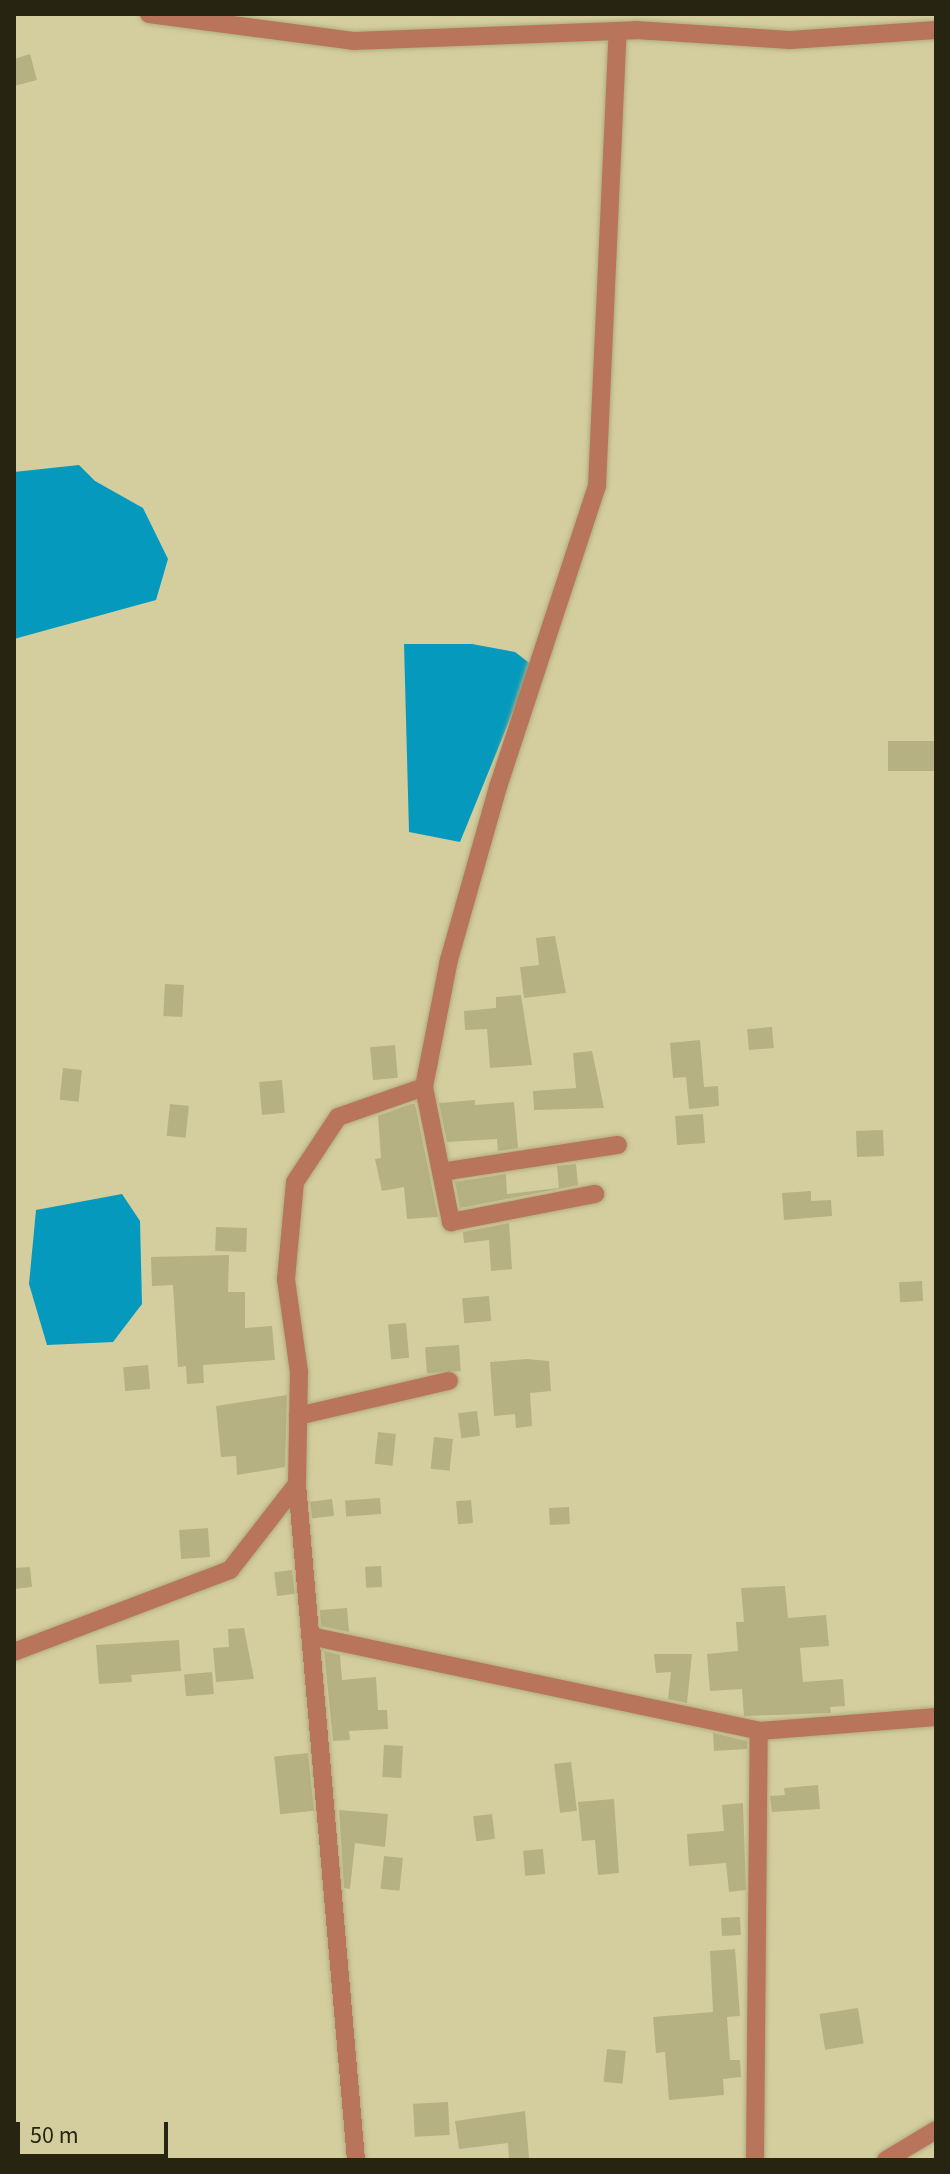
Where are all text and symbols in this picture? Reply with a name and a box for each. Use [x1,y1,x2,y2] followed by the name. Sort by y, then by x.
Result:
[20,2106,172,2156] scale bar
[30,2118,79,2153] text: 50 m

